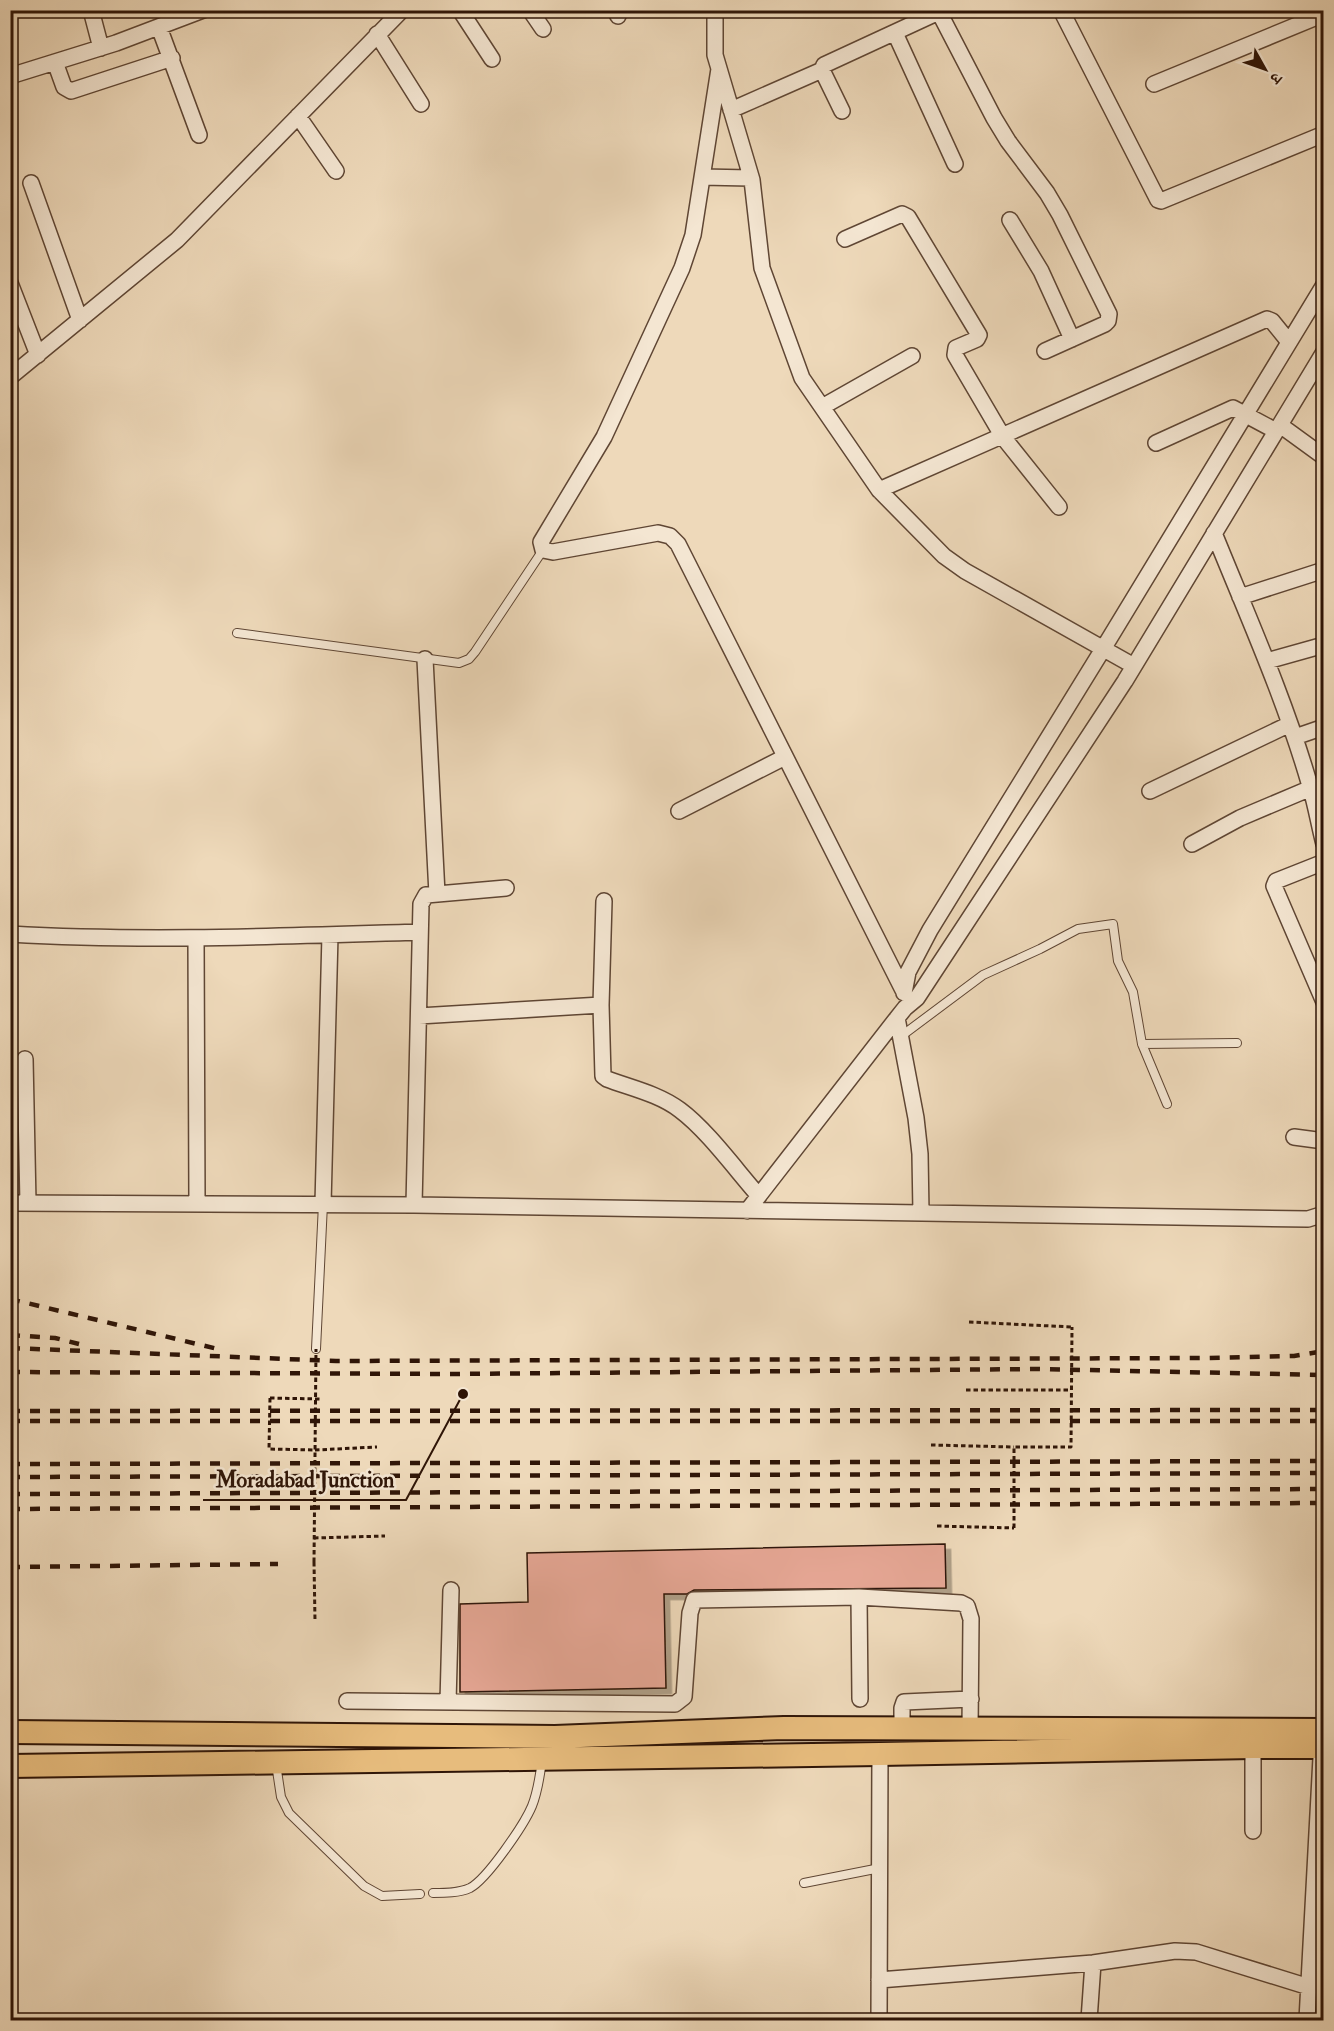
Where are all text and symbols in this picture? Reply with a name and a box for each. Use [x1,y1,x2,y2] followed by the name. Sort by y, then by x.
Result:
[1235,39,1295,99] north arrow
[1264,68,1287,89] text: उ
[203,1460,406,1500] callout: Moradabad Junction
[215,1466,395,1495] text: Moradabad Junction

